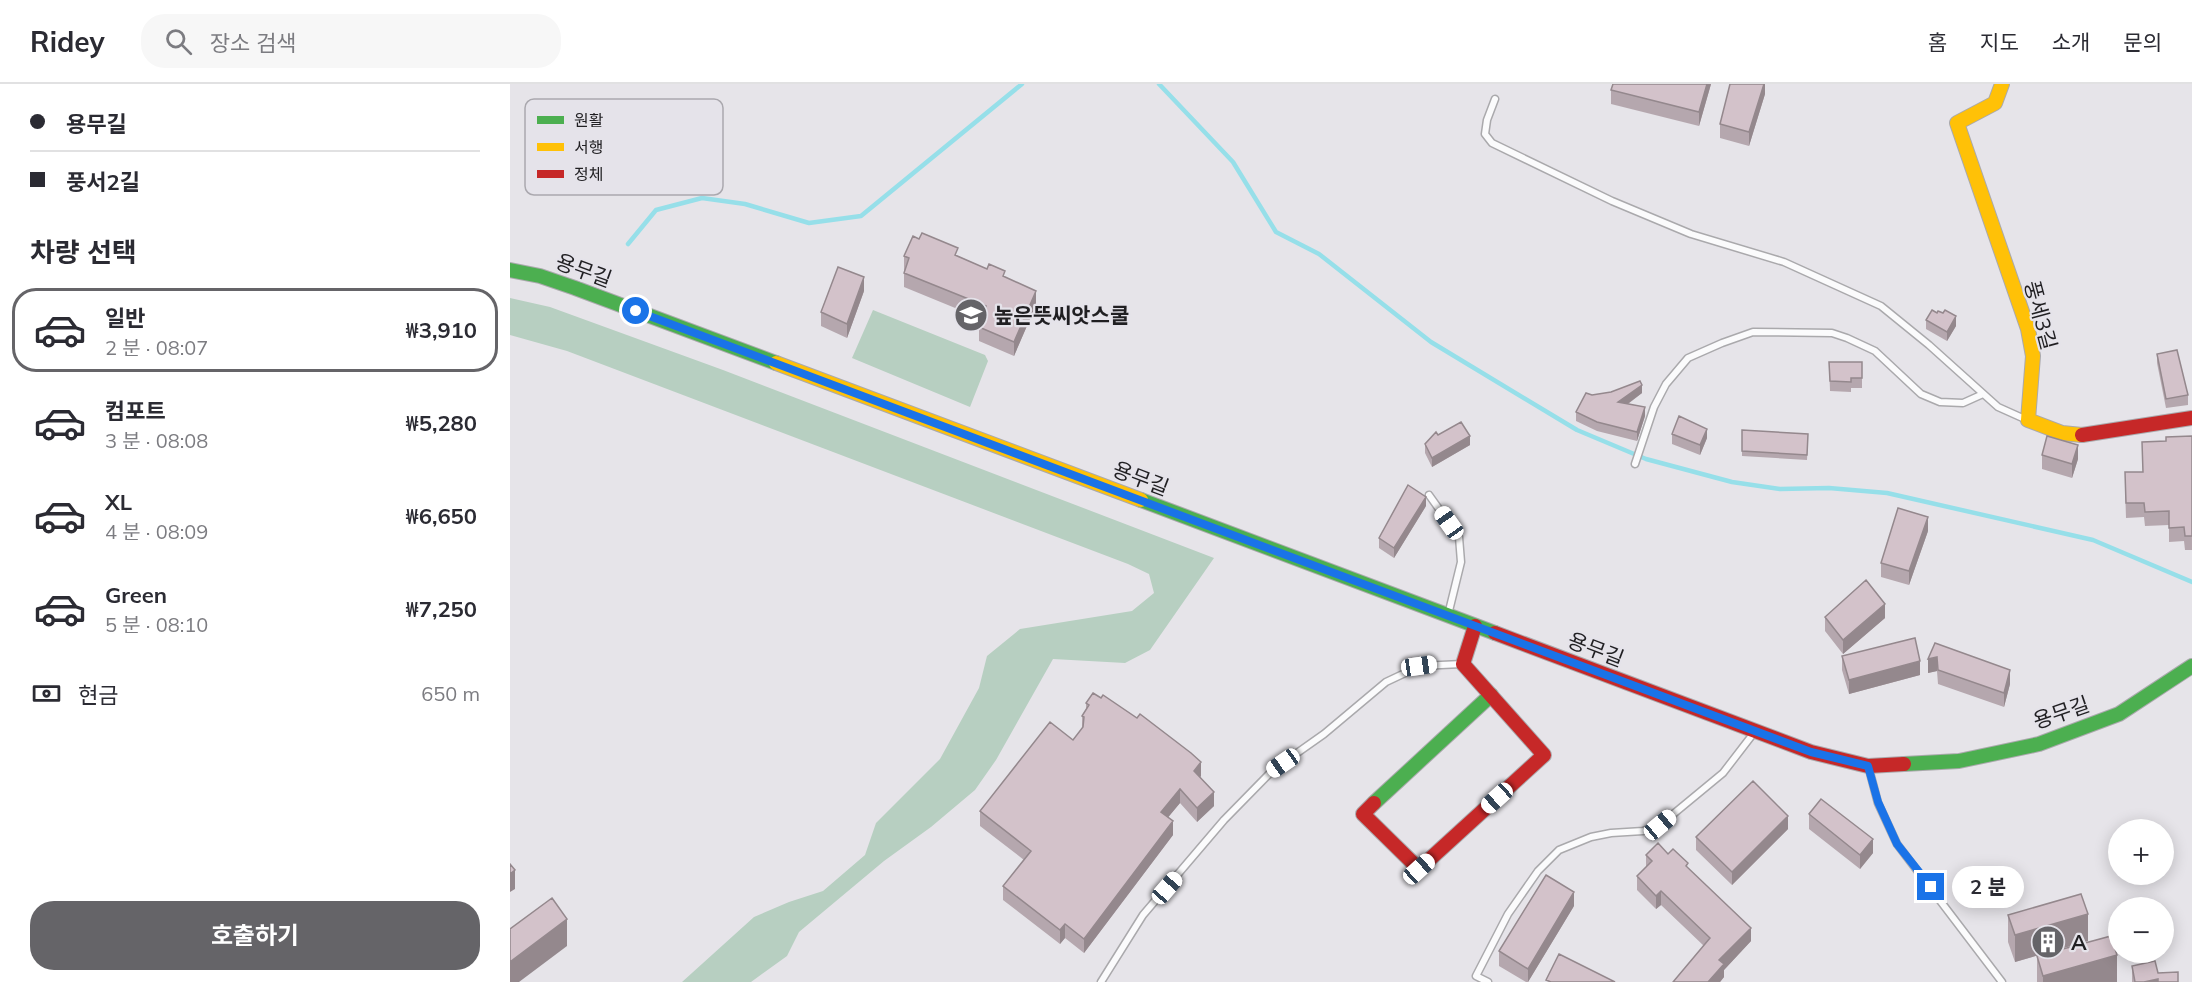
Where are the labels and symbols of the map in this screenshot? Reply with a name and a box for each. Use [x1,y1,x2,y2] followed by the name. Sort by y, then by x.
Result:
[525,99,723,195] legend
[574,110,604,130] text: 원활
[574,137,603,157] text: 서행
[574,164,603,184] text: 정체
[552,248,616,292] street label: 용무길
[2019,278,2063,352] street label: 풍세3길
[622,297,649,324] route start
[953,297,989,333] school or university icon: 높은뜻씨앗스쿨
[994,302,1129,328] place label: 높은뜻씨앗스쿨
[1109,455,1173,501] street label: 용무길
[1431,503,1467,543] car
[1564,626,1628,672] street label: 용무길
[1400,655,1438,677] car
[2029,690,2093,734] street label: 용무길
[1263,745,1303,781] car
[1478,779,1516,817] car
[1640,807,1680,843] car
[1400,850,1438,888] car
[1952,866,2024,908] callout: 2 분
[1148,869,1186,907] car
[1917,873,1944,900] route end
[2030,924,2066,960] building icon: A
[2071,929,2087,955] place label: A

